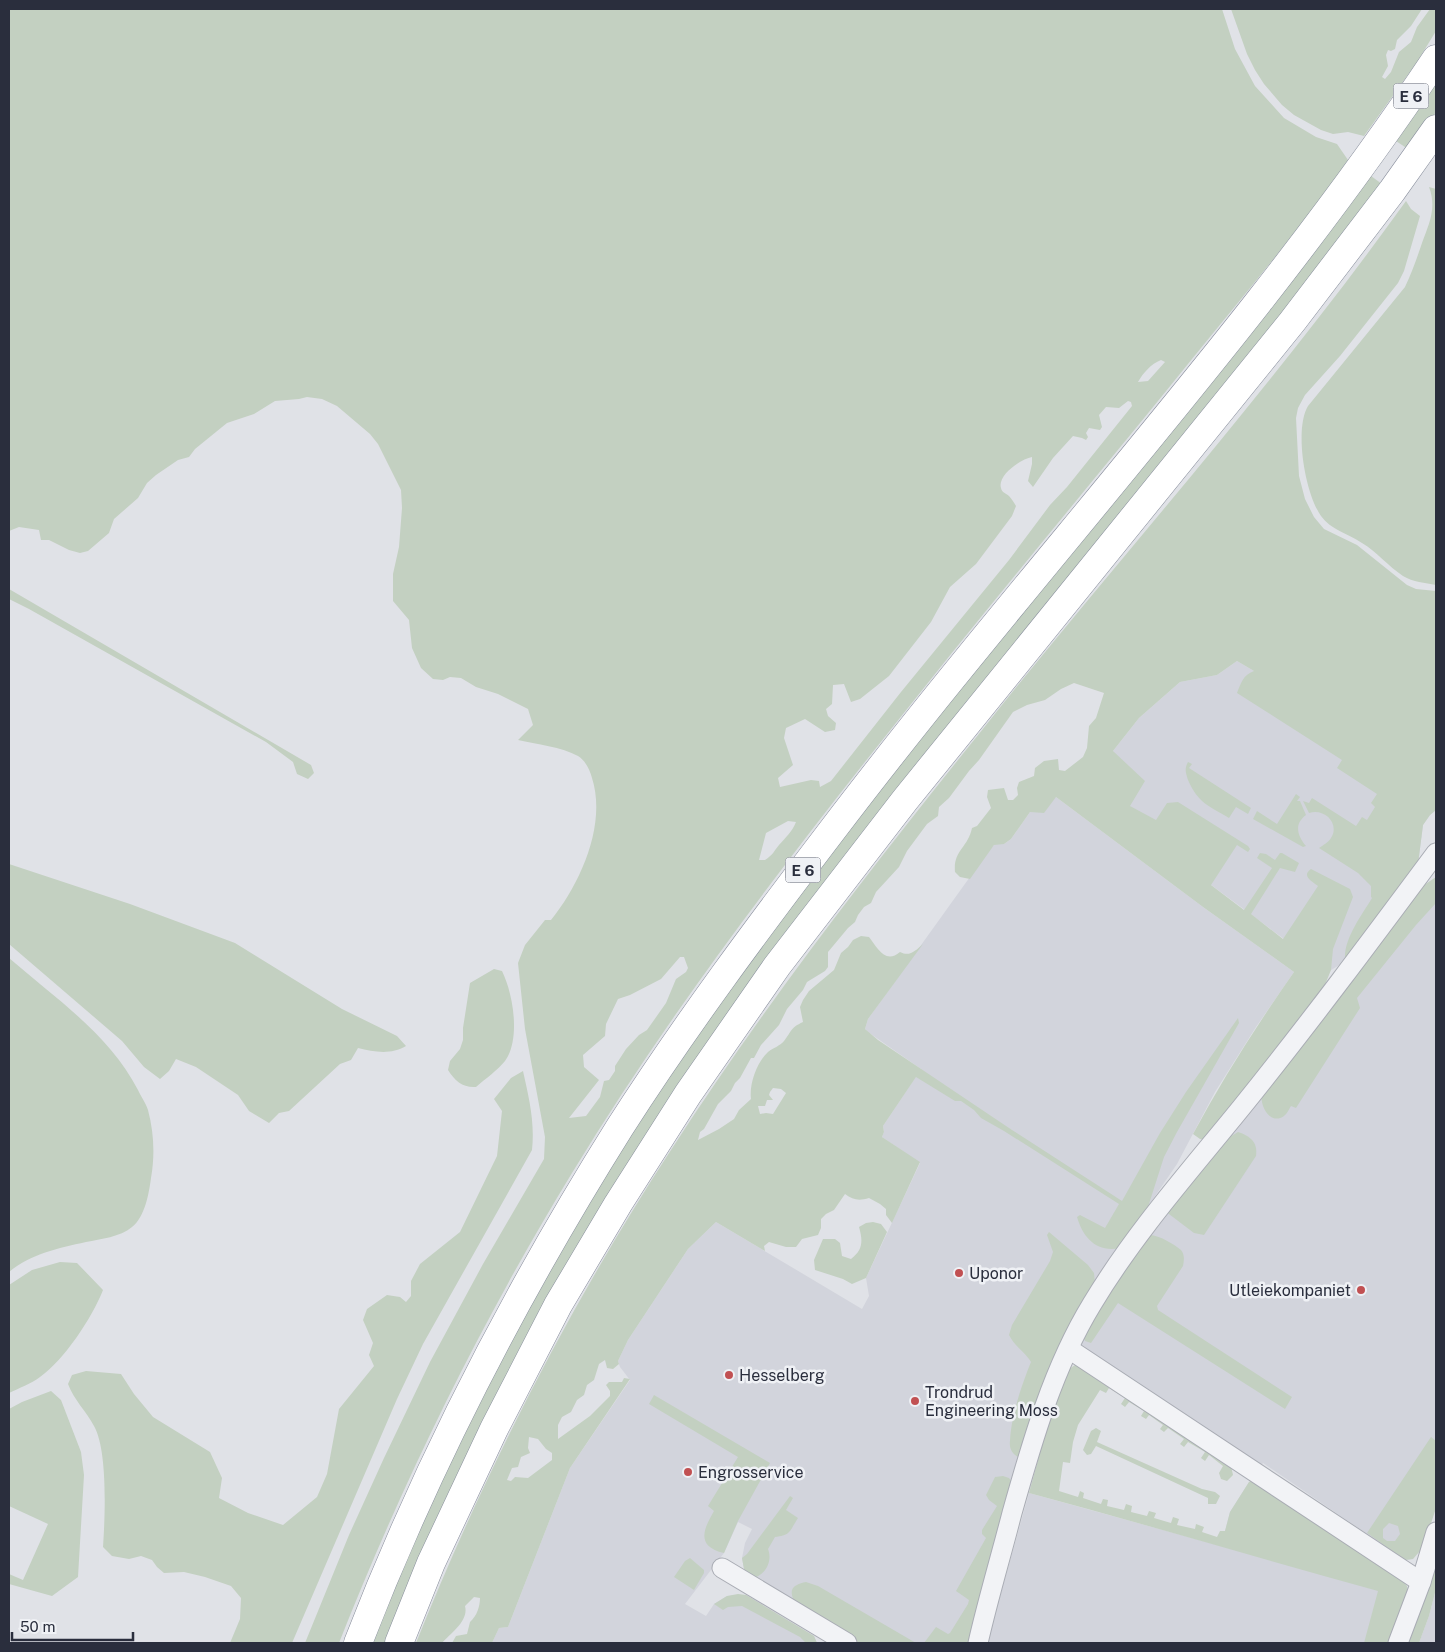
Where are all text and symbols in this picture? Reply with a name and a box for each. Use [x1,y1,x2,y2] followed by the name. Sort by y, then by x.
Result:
[1394,84,1428,108] road number: E 6
[786,858,820,882] road number: E 6
[969,1264,1023,1283] place label: Uponor
[953,1267,965,1279] marker: Uponor
[1229,1281,1351,1300] place label: Utleiekompaniet
[1355,1284,1367,1296] marker: Utleiekompaniet
[739,1366,825,1385] place label: Hesselberg
[723,1369,735,1381] marker: Hesselberg
[925,1383,1058,1420] place label: Trondrud Engineering Moss
[909,1395,921,1407] marker: Trondrud Engineering Moss
[698,1463,803,1482] place label: Engrosservice
[682,1466,694,1478] marker: Engrosservice
[12,1610,134,1642] scale bar
[20,1618,55,1635] text: 50 m

